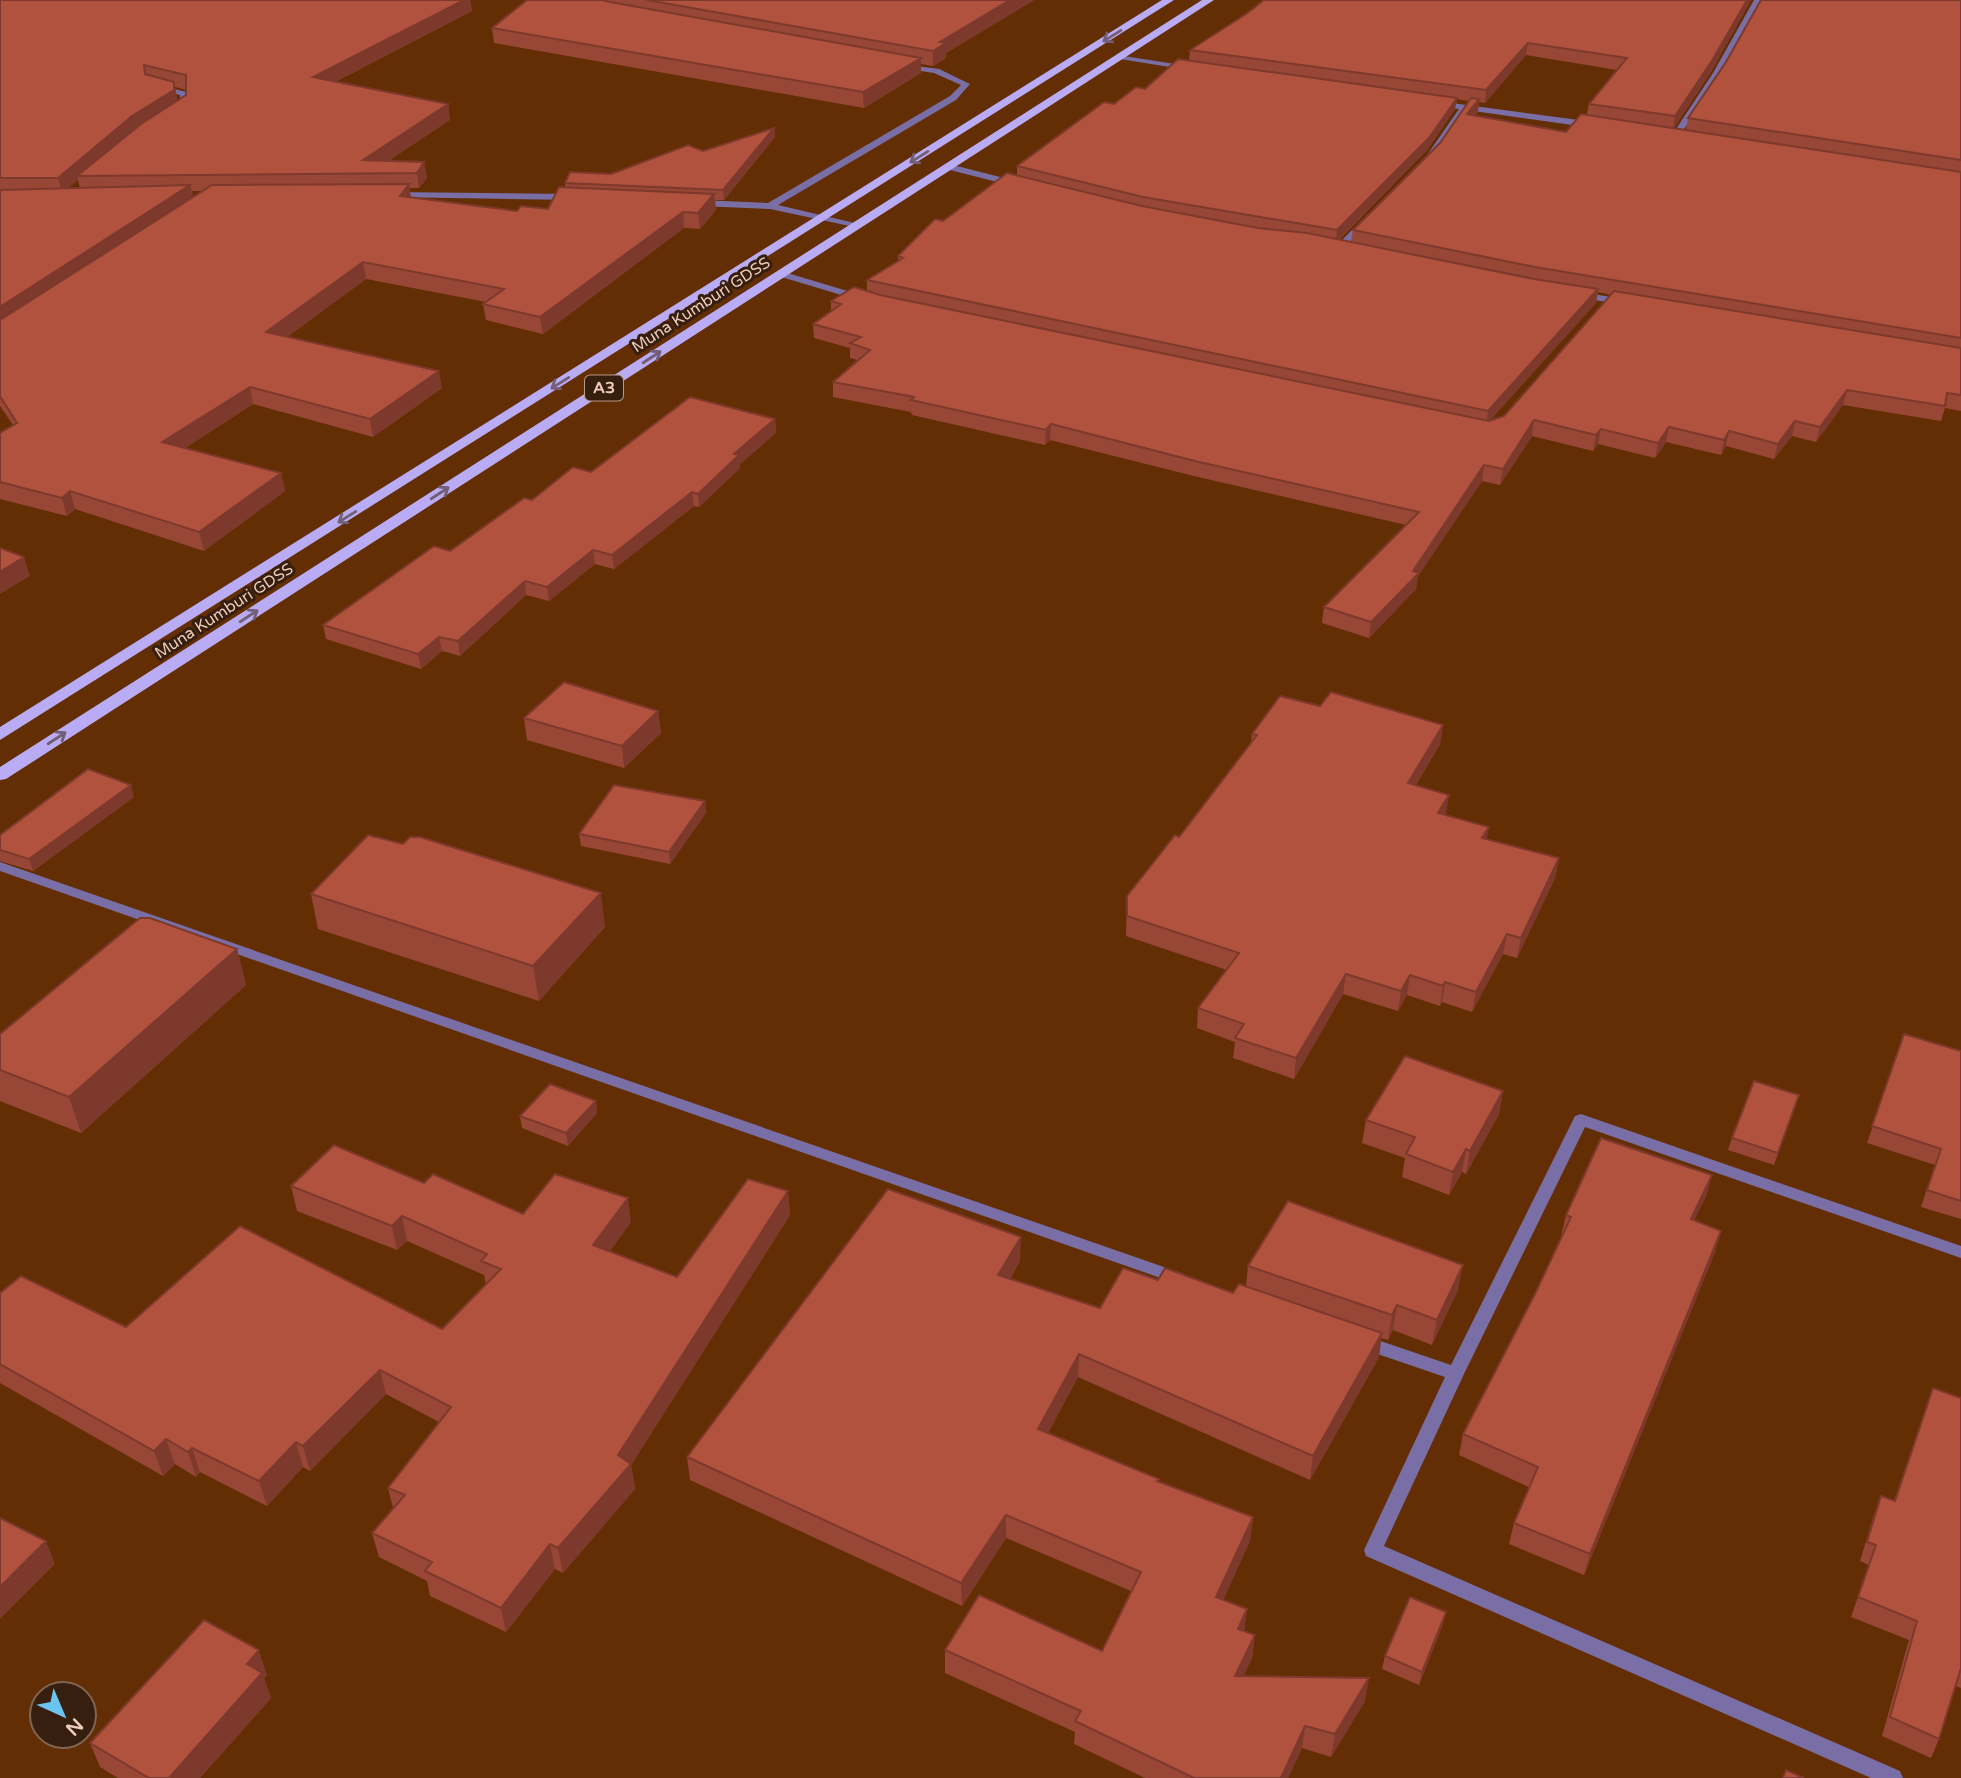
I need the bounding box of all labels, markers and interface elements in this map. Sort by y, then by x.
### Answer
one-way arrow [1102,30,1122,44]
one-way arrow [910,150,929,165]
street label: Muna Kumburi GDSS [628,253,774,357]
one-way arrow [642,349,662,363]
one-way arrow [551,376,571,390]
road number: A3 [585,376,623,400]
one-way arrow [430,485,450,499]
one-way arrow [338,509,357,524]
street label: Muna Kumburi GDSS [151,559,297,663]
one-way arrow [239,608,258,623]
one-way arrow [47,731,67,745]
north arrow [28,1680,98,1750]
text: N [61,1713,87,1740]

